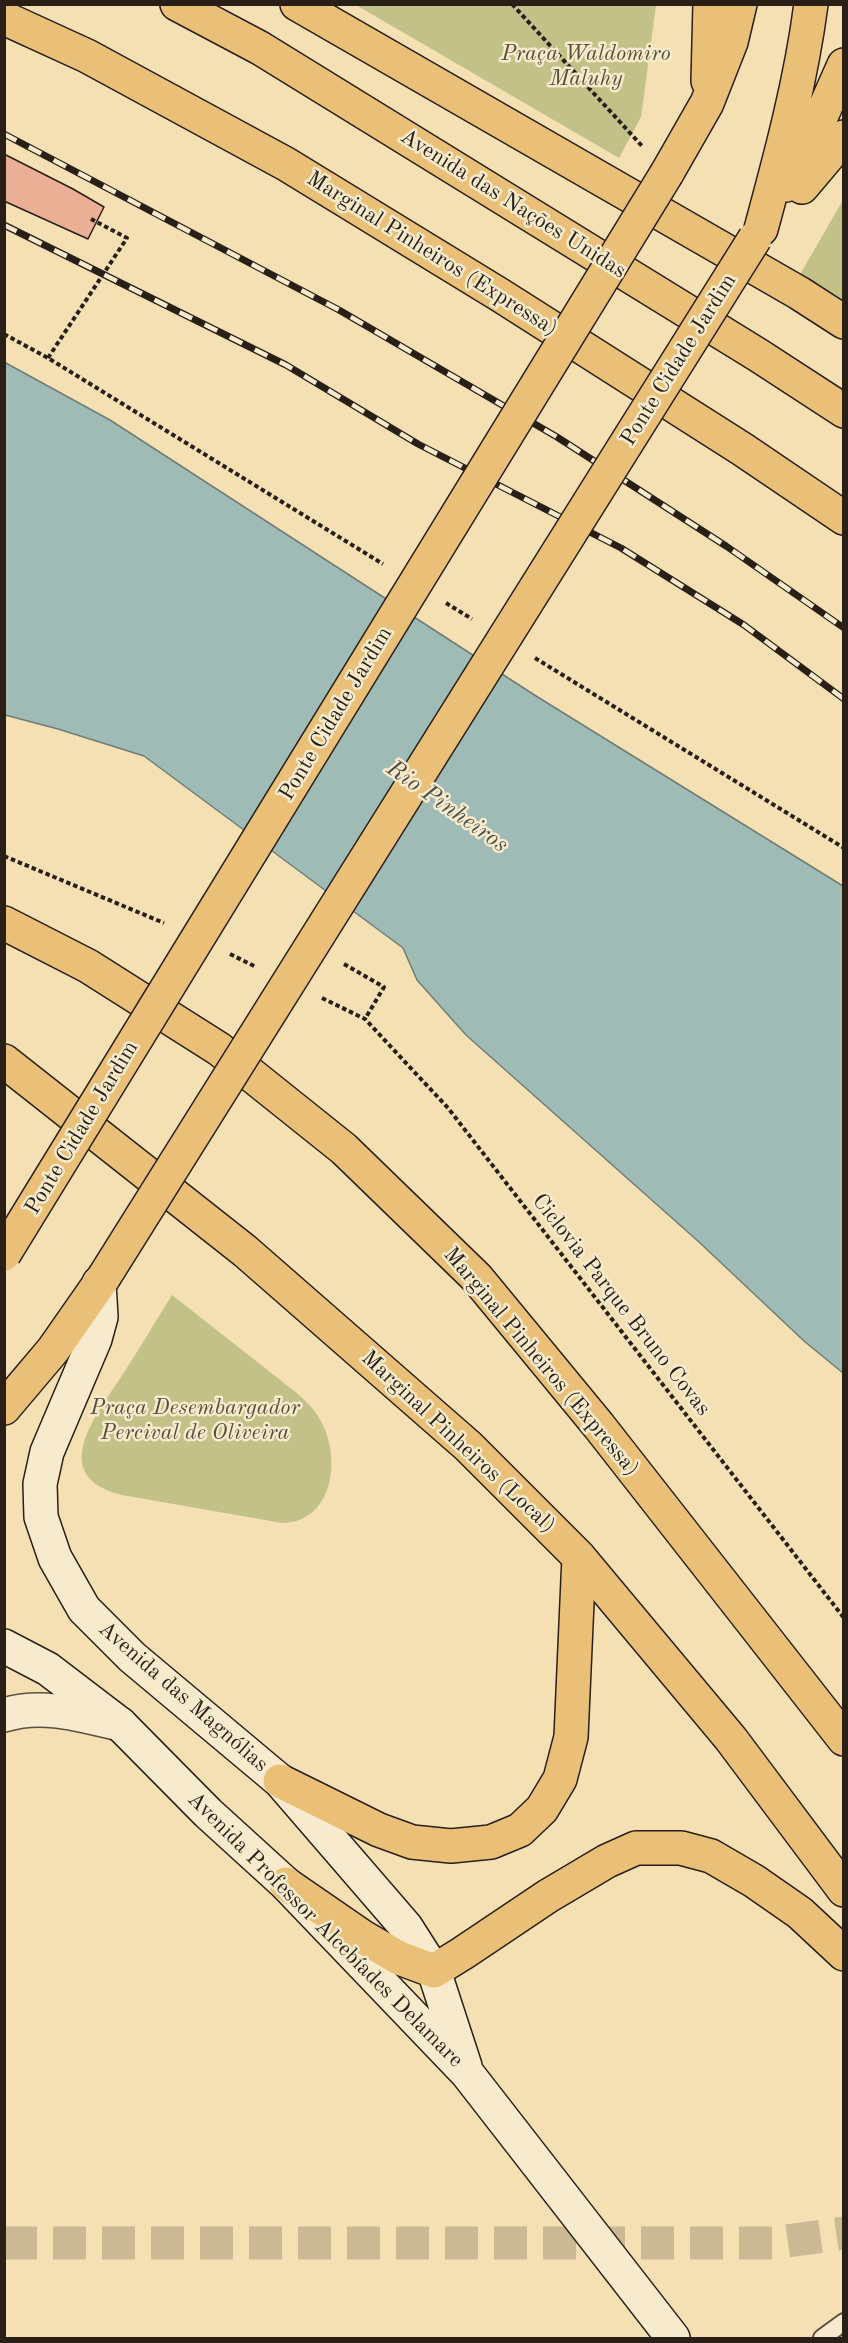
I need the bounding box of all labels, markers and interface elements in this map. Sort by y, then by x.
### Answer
park label: Praça Waldomiro Maluhy [501,41,671,92]
street label: Avenida das Nações Unidas [395,124,631,284]
street label: Marginal Pinheiros (Expressa) [302,166,562,342]
street label: Ponte Cidade Jardim [615,269,743,451]
street label: Ponte Cidade Jardim [274,622,398,806]
water label: Rio Pinheiros [381,754,513,860]
street label: Ponte Cidade Jardim [20,1036,144,1220]
street label: Ciclovia Parque Bruno Covas [526,1189,716,1421]
street label: Marginal Pinheiros (Expressa) [437,1242,645,1482]
street label: Marginal Pinheiros (Local) [355,1345,561,1539]
park label: Praça Desembargador Percival de Oliveira [90,1395,300,1446]
street label: Avenida das Magnólias [93,1616,273,1778]
street label: Avenida Professor Alcebíades Delamare [182,1787,468,2073]

